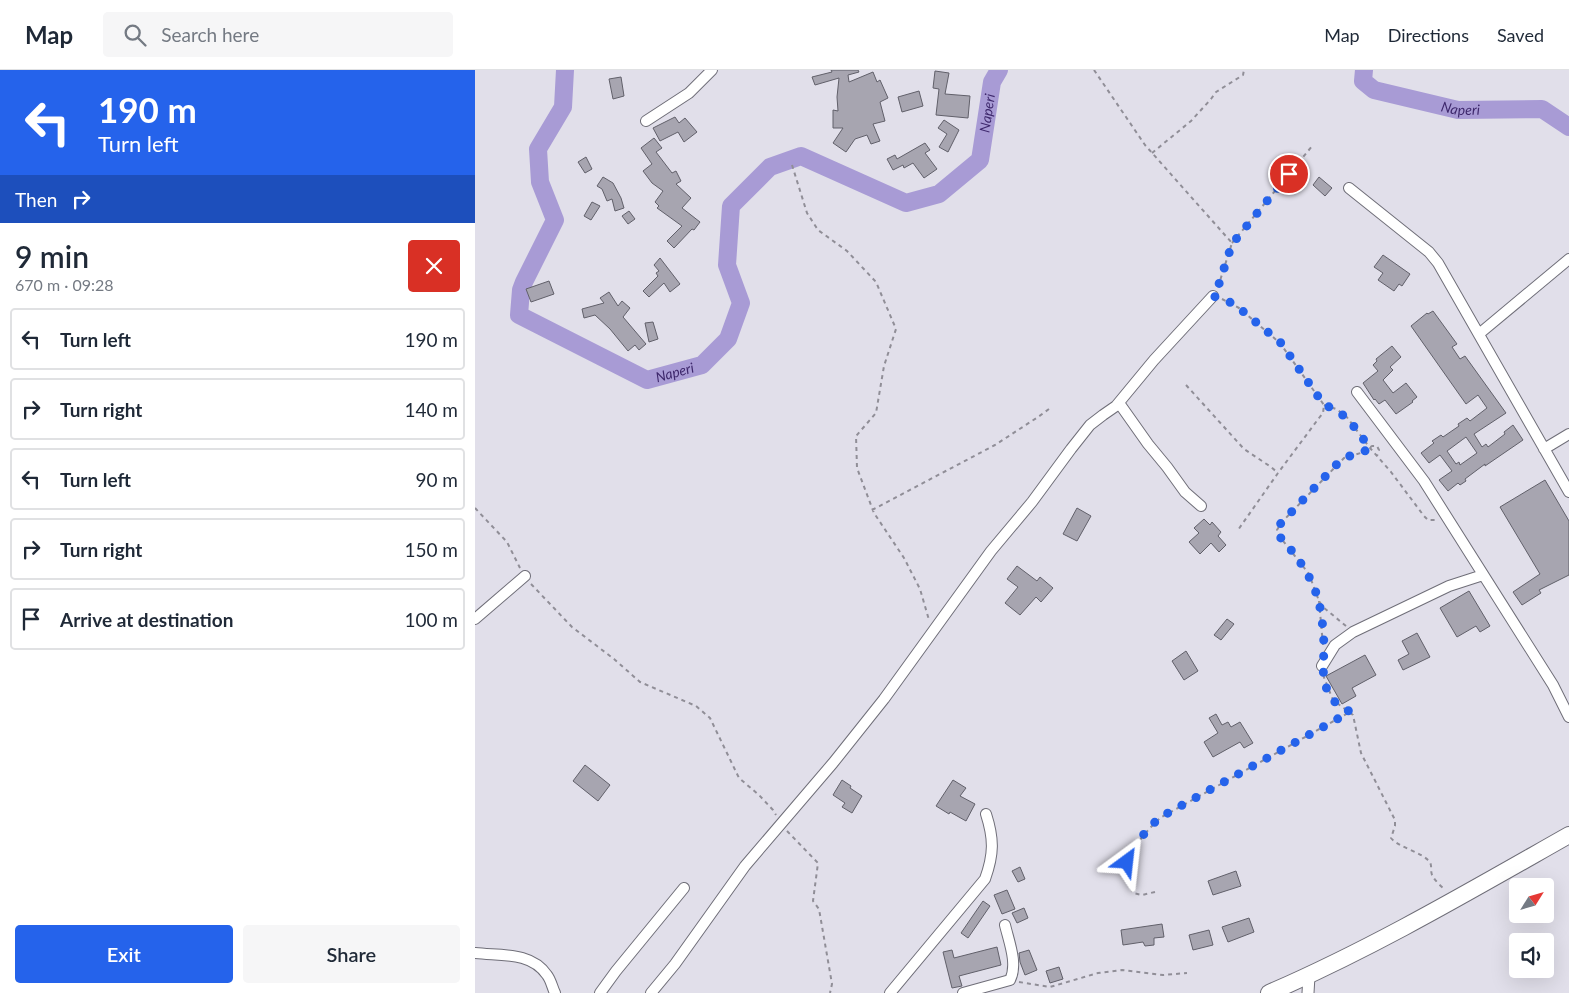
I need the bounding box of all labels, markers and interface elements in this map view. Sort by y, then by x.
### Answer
search box [103,12,453,57]
text: Map [25,20,73,49]
icon: search [121,21,149,49]
text: Search here [161,23,259,46]
text: Map [1324,24,1360,46]
text: Directions [1388,24,1469,46]
text: Saved [1497,24,1544,46]
text: 190 m [98,88,197,130]
icon: left [15,90,80,155]
water label: Naperi [975,92,998,134]
water label: Naperi [1439,97,1481,118]
text: Turn left [98,130,179,157]
pin [1268,153,1310,195]
icon: arrive [1275,160,1303,188]
icon: right [67,185,95,213]
text: Then [15,188,57,211]
text: 9 min [15,238,89,274]
button: close [408,240,460,292]
text: 670 m · 09:28 [15,275,114,294]
icon: left [17,325,45,353]
text: Turn left [60,328,131,351]
text: 190 m [404,328,458,351]
water label: Naperi [653,358,696,385]
icon: right [17,395,45,423]
text: Turn right [60,398,142,421]
text: 140 m [404,398,458,421]
icon: left [17,465,45,493]
text: Turn left [60,468,131,491]
text: 90 m [415,468,458,491]
icon: right [17,535,45,563]
text: Turn right [60,538,142,561]
text: 150 m [404,538,458,561]
icon: arrive [17,605,45,633]
text: Arrive at destination [60,608,233,631]
text: 100 m [404,608,458,631]
position arrow [1100,835,1152,887]
north arrow [1509,878,1554,922]
map controls [1509,878,1554,978]
button: Exit [15,925,233,983]
button: Share [243,925,460,983]
button: sound [1509,933,1554,978]

